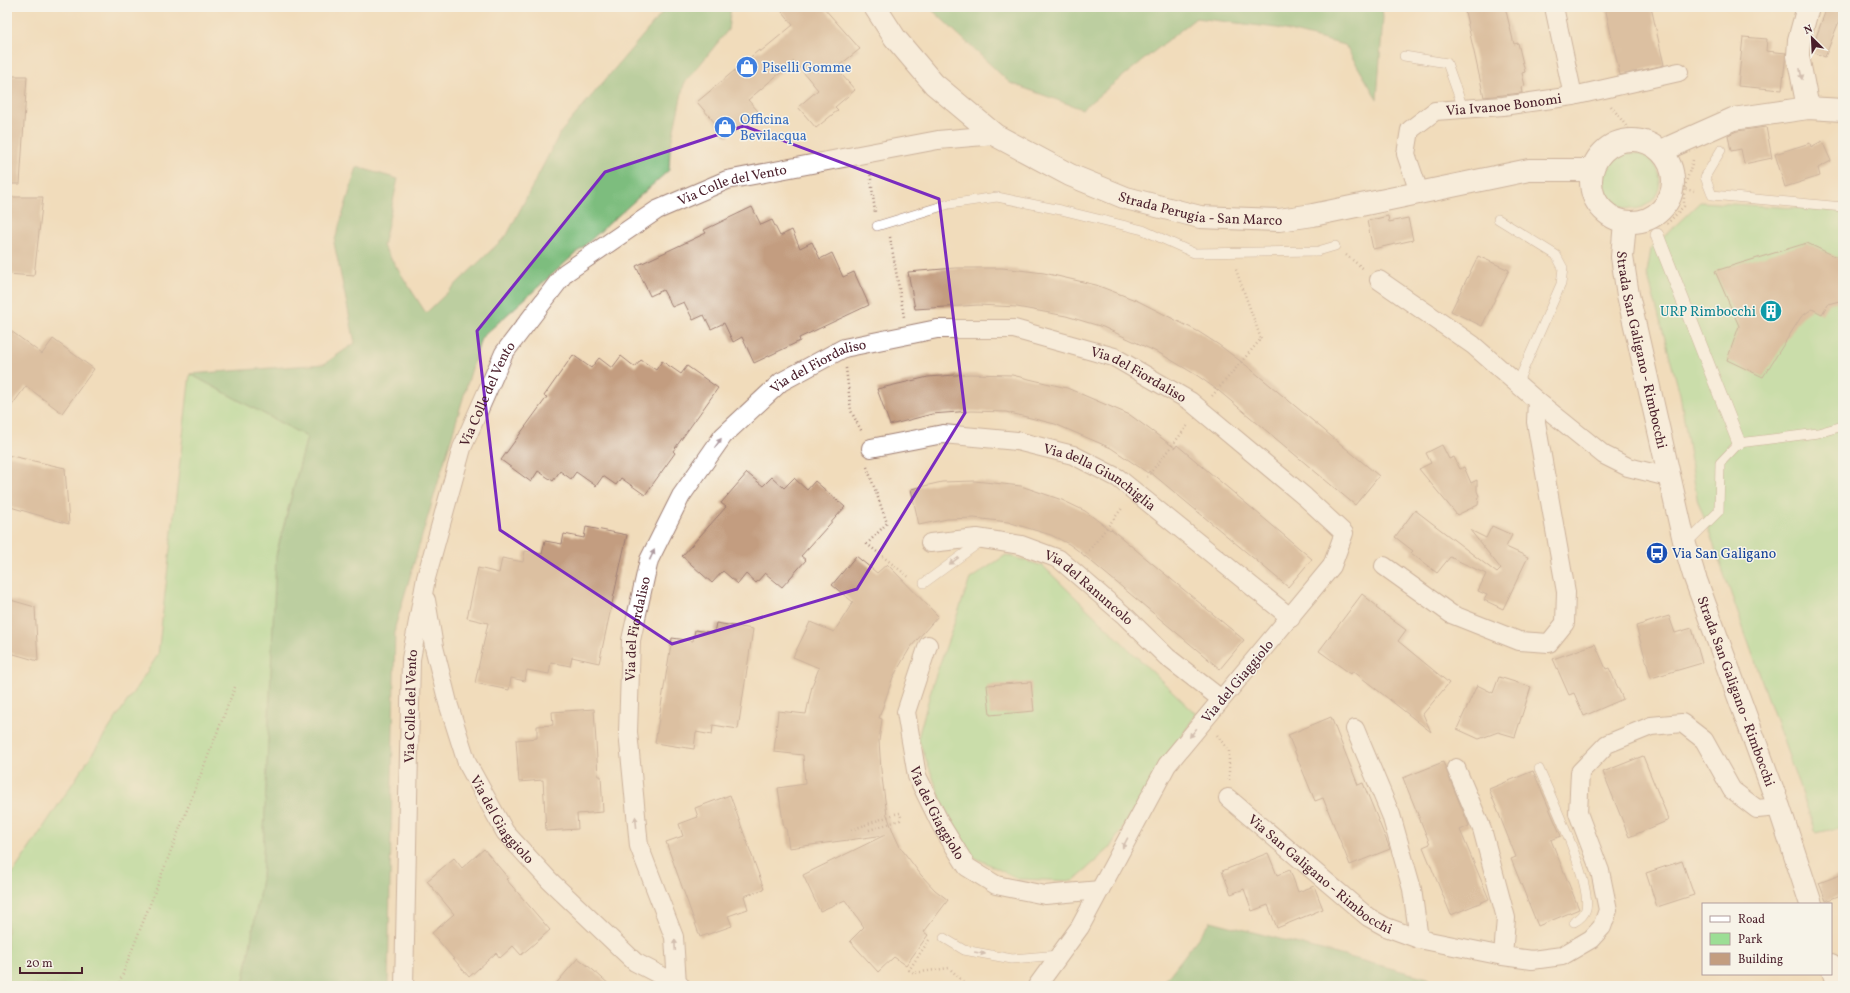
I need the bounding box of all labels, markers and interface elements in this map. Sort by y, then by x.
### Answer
north arrow [1792,18,1832,58]
text: N [1802,22,1815,39]
shop icon: Piselli Gomme [734,54,760,80]
place label: Piselli Gomme [762,59,852,78]
one-way arrow [1798,68,1804,80]
street label: Via Ivanoe Bonomi [1445,90,1563,121]
place label: Officina Bevilacqua [740,111,807,146]
shop icon: Officina Bevilacqua [712,114,738,140]
street label: Via Colle del Vento [675,161,788,211]
street label: Strada Perugia - San Marco [1115,188,1283,231]
street label: Strada San Galigano - Rimbocchi [1611,250,1671,451]
building icon: URP Rimbocchi [1758,298,1784,324]
place label: URP Rimbocchi [1660,303,1756,322]
street label: Via del Fiordaliso [767,336,868,398]
street label: Via Colle del Vento [456,338,520,450]
street label: Via del Fiordaliso [1088,343,1189,408]
one-way arrow [714,438,722,449]
street label: Via della Giunchiglia [1041,440,1159,516]
bus stop icon: Via San Galigano [1644,540,1670,566]
place label: Via San Galigano [1672,545,1776,564]
street label: Via del Ranuncolo [1041,546,1137,630]
one-way arrow [649,549,655,561]
one-way arrow [949,557,960,565]
street label: Via del Fiordaliso [622,575,656,682]
street label: Strada San Galigano - Rimbocchi [1692,594,1779,790]
street label: Via del Giaggiolo [1198,636,1279,728]
street label: Via Colle del Vento [401,648,424,763]
one-way arrow [1188,728,1197,738]
street label: Via del Giaggiolo [904,765,968,864]
street label: Via del Giaggiolo [465,772,538,869]
street label: Via San Galigano - Rimbocchi [1243,811,1395,940]
one-way arrow [633,816,640,828]
one-way arrow [1122,837,1128,849]
legend [1702,903,1832,975]
text: Road [1738,912,1765,928]
text: Park [1738,932,1763,948]
one-way arrow [671,939,678,951]
scale bar [20,949,82,975]
one-way arrow [974,950,986,956]
text: Building [1738,952,1783,968]
text: 20 m [26,956,53,972]

